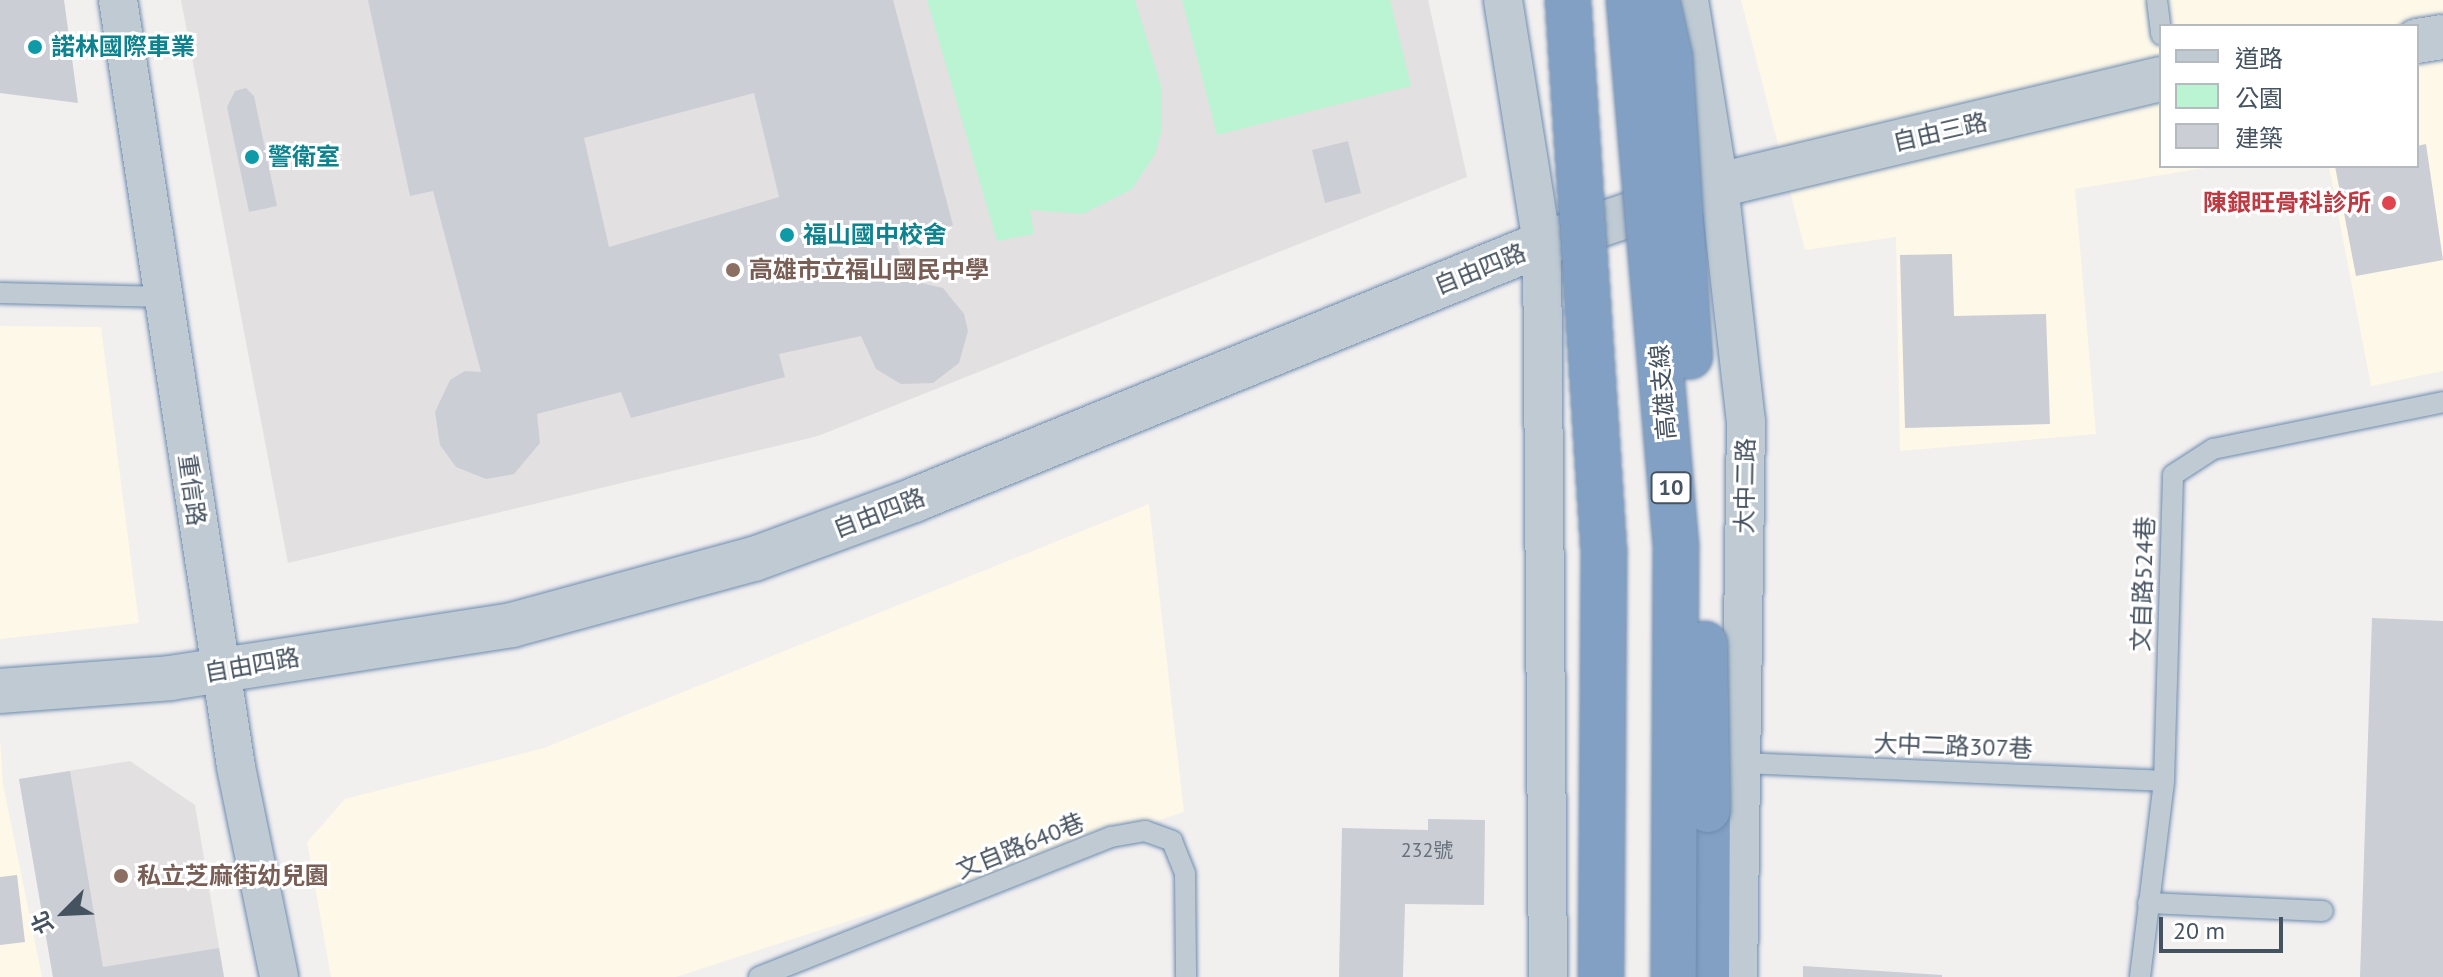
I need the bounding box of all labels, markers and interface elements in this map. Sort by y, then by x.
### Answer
legend [2159,24,2419,168]
place label: 諾林國際車業 [51,33,195,61]
marker: 諾林國際車業 [26,38,44,56]
text: 道路 [2235,43,2283,74]
text: 公園 [2235,83,2283,114]
street label: 自由三路 [1890,107,1990,157]
text: 建築 [2235,123,2283,154]
place label: 警衛室 [268,143,340,171]
marker: 警衛室 [243,148,261,166]
place label: 陳銀旺骨科診所 [2203,189,2371,217]
marker: 陳銀旺骨科診所 [2378,192,2400,214]
place label: 福山國中校舍 [803,221,947,249]
marker: 福山國中校舍 [778,226,796,244]
street label: 自由四路 [1430,238,1530,300]
place label: 高雄市立福山國民中學 [749,256,989,284]
marker: 高雄市立福山國民中學 [724,261,742,279]
street label: 高雄支線 [1644,343,1682,441]
street label: 大中二路 [1730,438,1760,534]
street label: 重信路 [173,452,211,528]
road number: 10 [1649,470,1693,506]
street label: 自由四路 [829,482,929,544]
street label: 文自路524巷 [2126,516,2160,652]
street label: 自由四路 [202,642,302,688]
street label: 大中二路307巷 [1873,729,2033,763]
street label: 文自路640巷 [952,807,1088,885]
house number: 232號 [1401,838,1453,862]
place label: 私立芝麻街幼兒園 [137,862,329,890]
marker: 私立芝麻街幼兒園 [112,867,130,885]
north arrow [24,873,104,953]
scale bar [2163,901,2287,951]
text: 北 [25,907,59,939]
text: 20 m [2173,915,2225,946]

